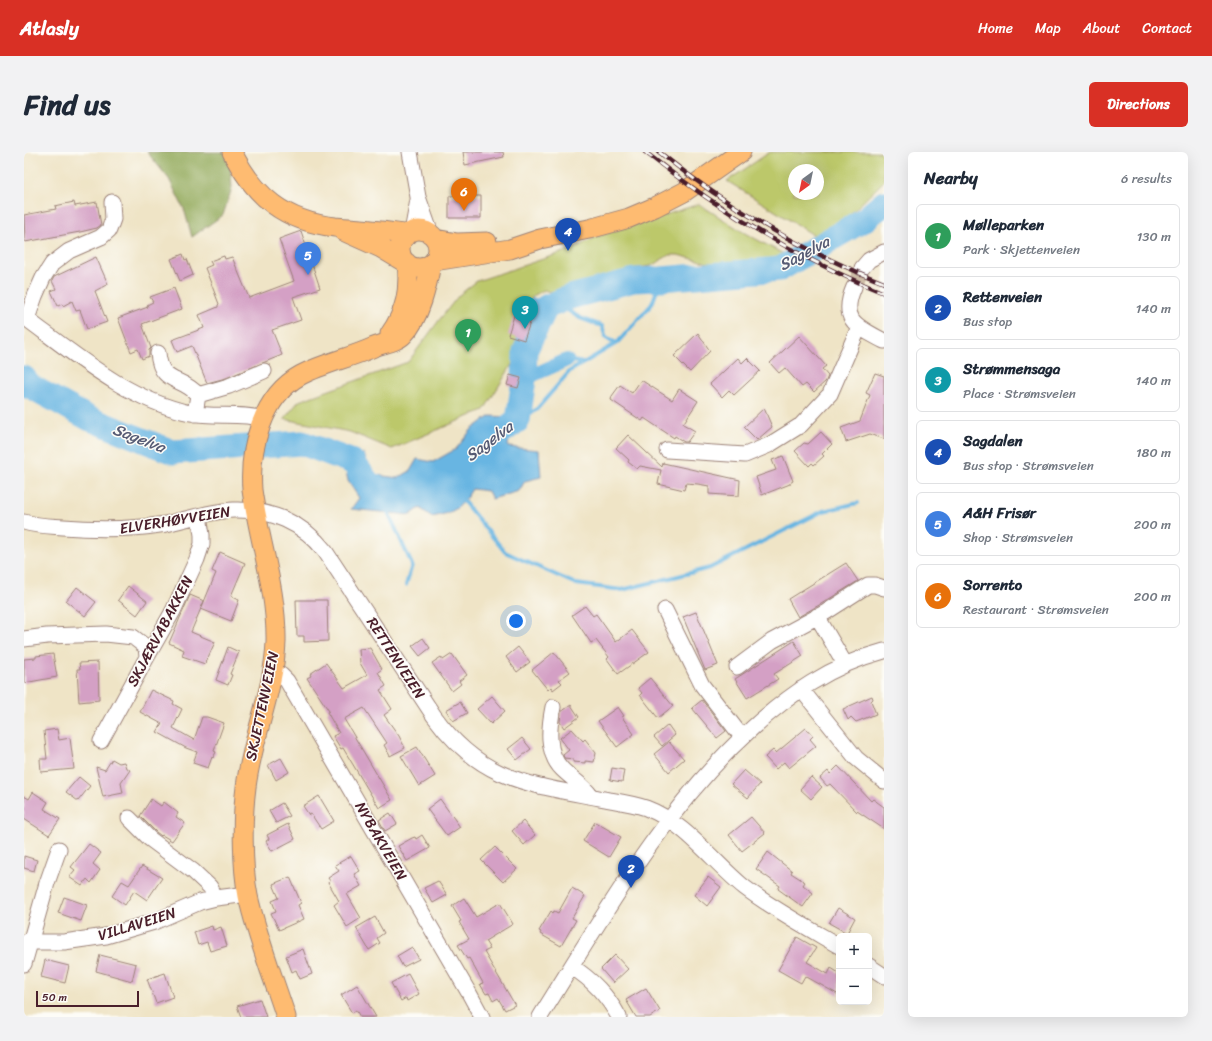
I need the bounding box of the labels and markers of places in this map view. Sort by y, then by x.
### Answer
pin: 6 [451,178,477,211]
pin: 4 [555,218,581,251]
pin: 5 [295,242,321,275]
pin: 3 [512,296,538,329]
pin: 1 [455,319,481,352]
pin: 2 [618,855,644,888]

